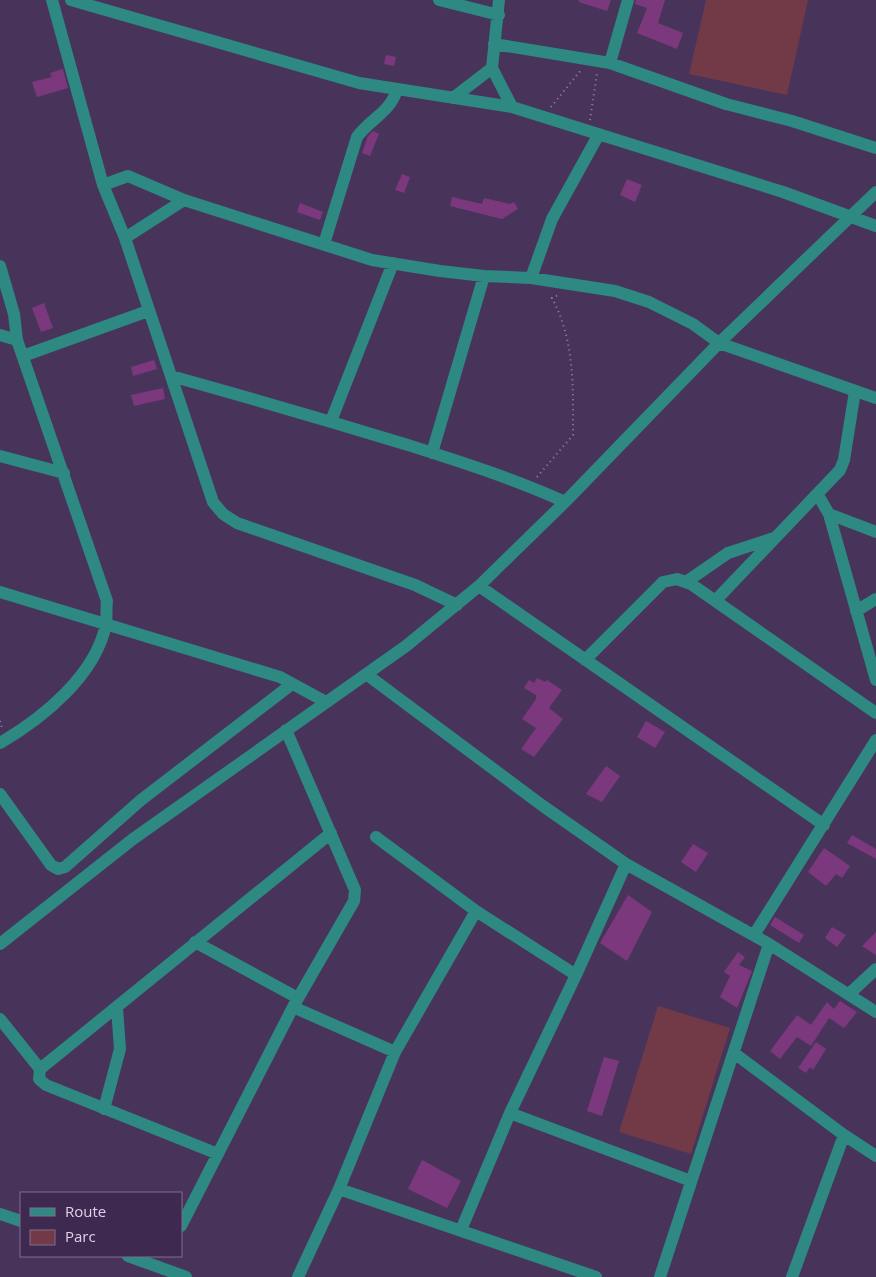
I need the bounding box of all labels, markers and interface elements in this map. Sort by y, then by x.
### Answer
legend [20,1192,182,1257]
text: Route [65,1201,106,1221]
text: Parc [65,1226,96,1246]

